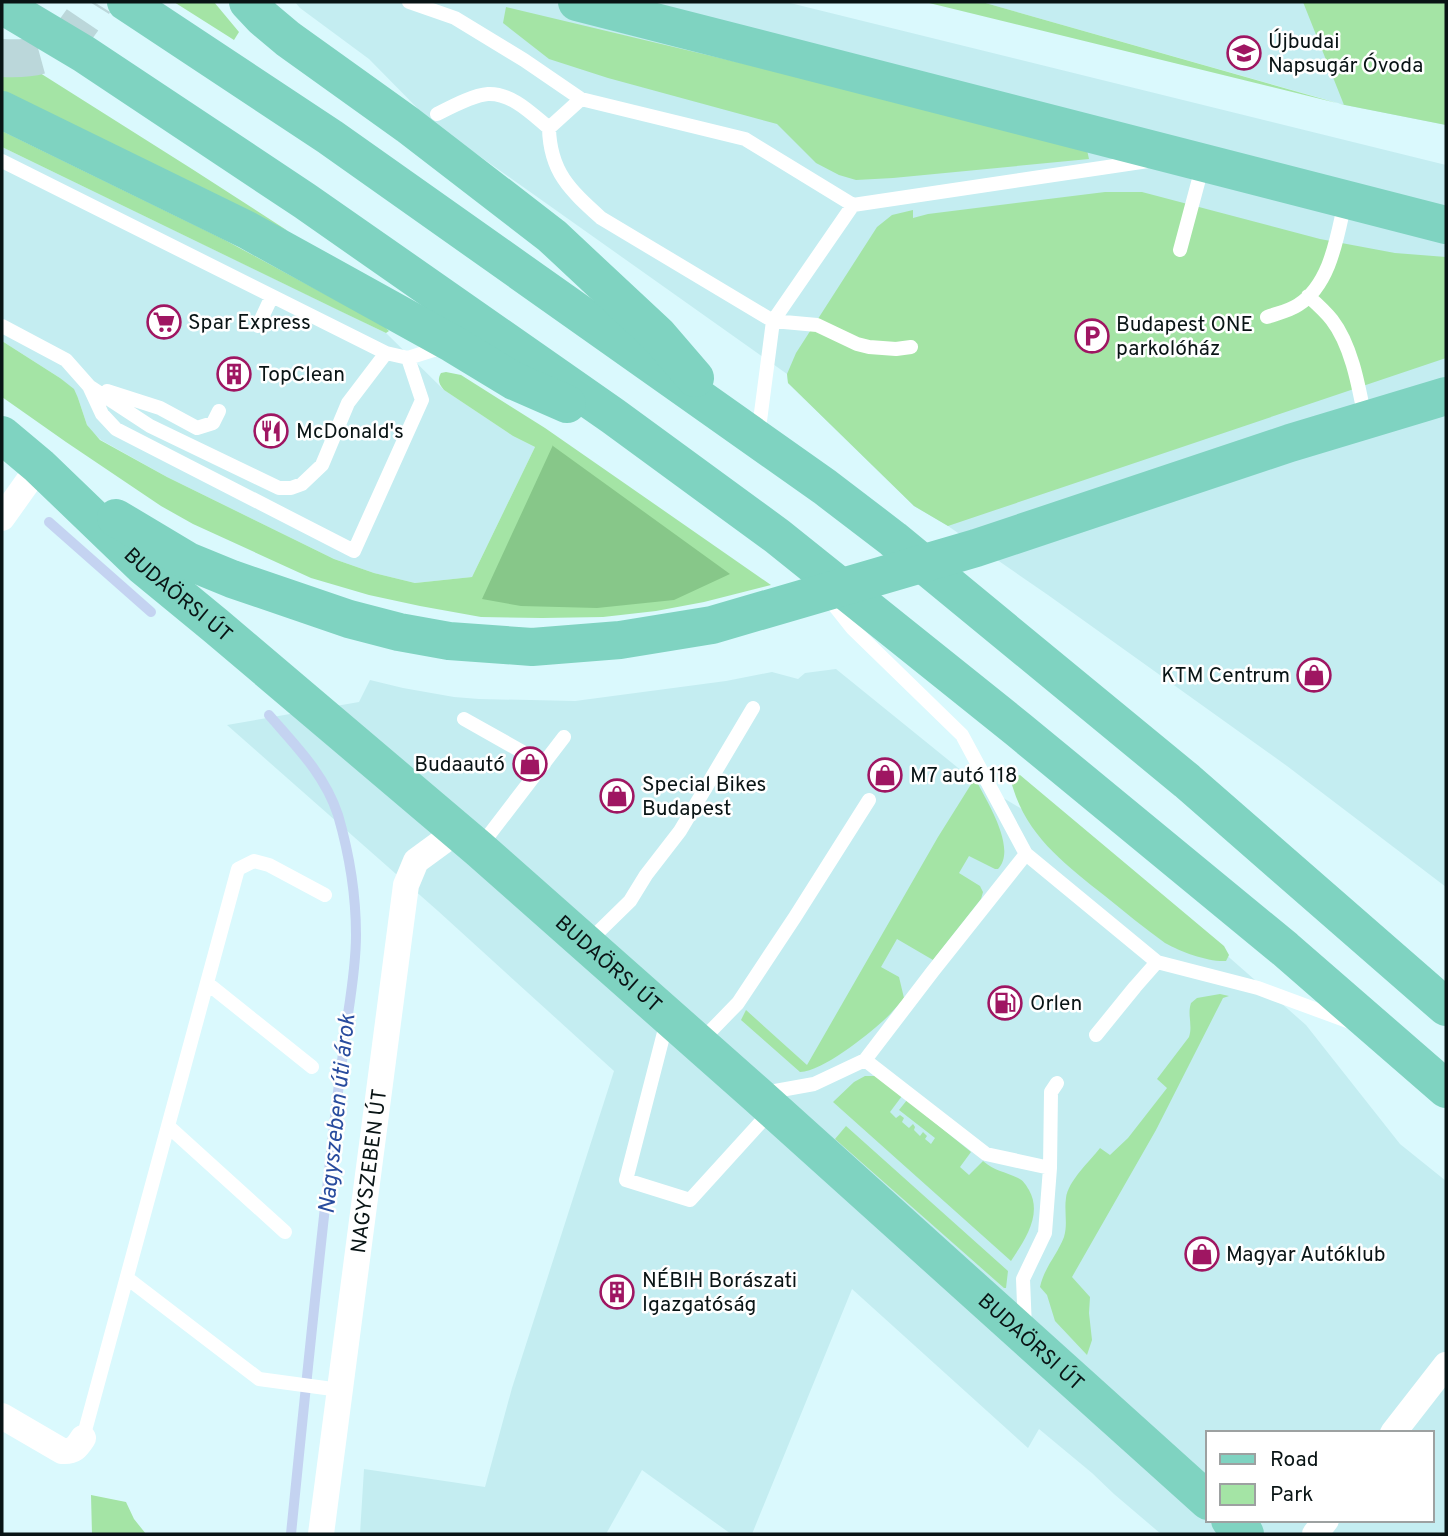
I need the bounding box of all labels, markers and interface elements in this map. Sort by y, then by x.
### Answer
place label: Újbudai Napsugár Óvoda [1268,28,1423,80]
school or university icon: Újbudai Napsugár Óvoda [1225,34,1263,72]
supermarket icon: Spar Express [145,303,183,341]
place label: Spar Express [188,310,311,337]
place label: Budapest ONE parkolóház [1116,312,1253,363]
parking icon: Budapest ONE parkolóház [1073,317,1111,355]
building icon: TopClean [215,355,253,393]
place label: TopClean [258,362,345,389]
restaurant icon: McDonald's [252,412,290,450]
place label: McDonald's [296,419,404,446]
street label: BUDAÖRSI ÚT [117,542,237,649]
shop icon: KTM Centrum [1295,656,1333,694]
place label: KTM Centrum [1161,663,1290,690]
shop icon: Budaautó [511,745,549,783]
place label: Budaautó [414,752,505,779]
shop icon: M7 autó 118 [866,756,904,794]
place label: M7 autó 118 [910,763,1018,790]
place label: Special Bikes Budapest [642,772,766,823]
shop icon: Special Bikes Budapest [598,777,636,815]
street label: BUDAÖRSI ÚT [549,910,667,1019]
fuel station icon: Orlen [986,984,1024,1022]
place label: Orlen [1030,991,1082,1018]
water label: Nagyszeben úti árok [314,1013,363,1216]
street label: NAGYSZEBEN ÚT [346,1087,394,1255]
shop icon: Magyar Autóklub [1183,1235,1221,1273]
place label: Magyar Autóklub [1226,1242,1386,1269]
place label: NÉBIH Borászati Igazgatóság [642,1267,797,1319]
building icon: NÉBIH Borászati Igazgatóság [598,1273,636,1311]
street label: BUDAÖRSI ÚT [971,1288,1089,1398]
legend [1206,1431,1434,1522]
text: Road [1270,1447,1319,1474]
text: Park [1270,1482,1313,1509]

